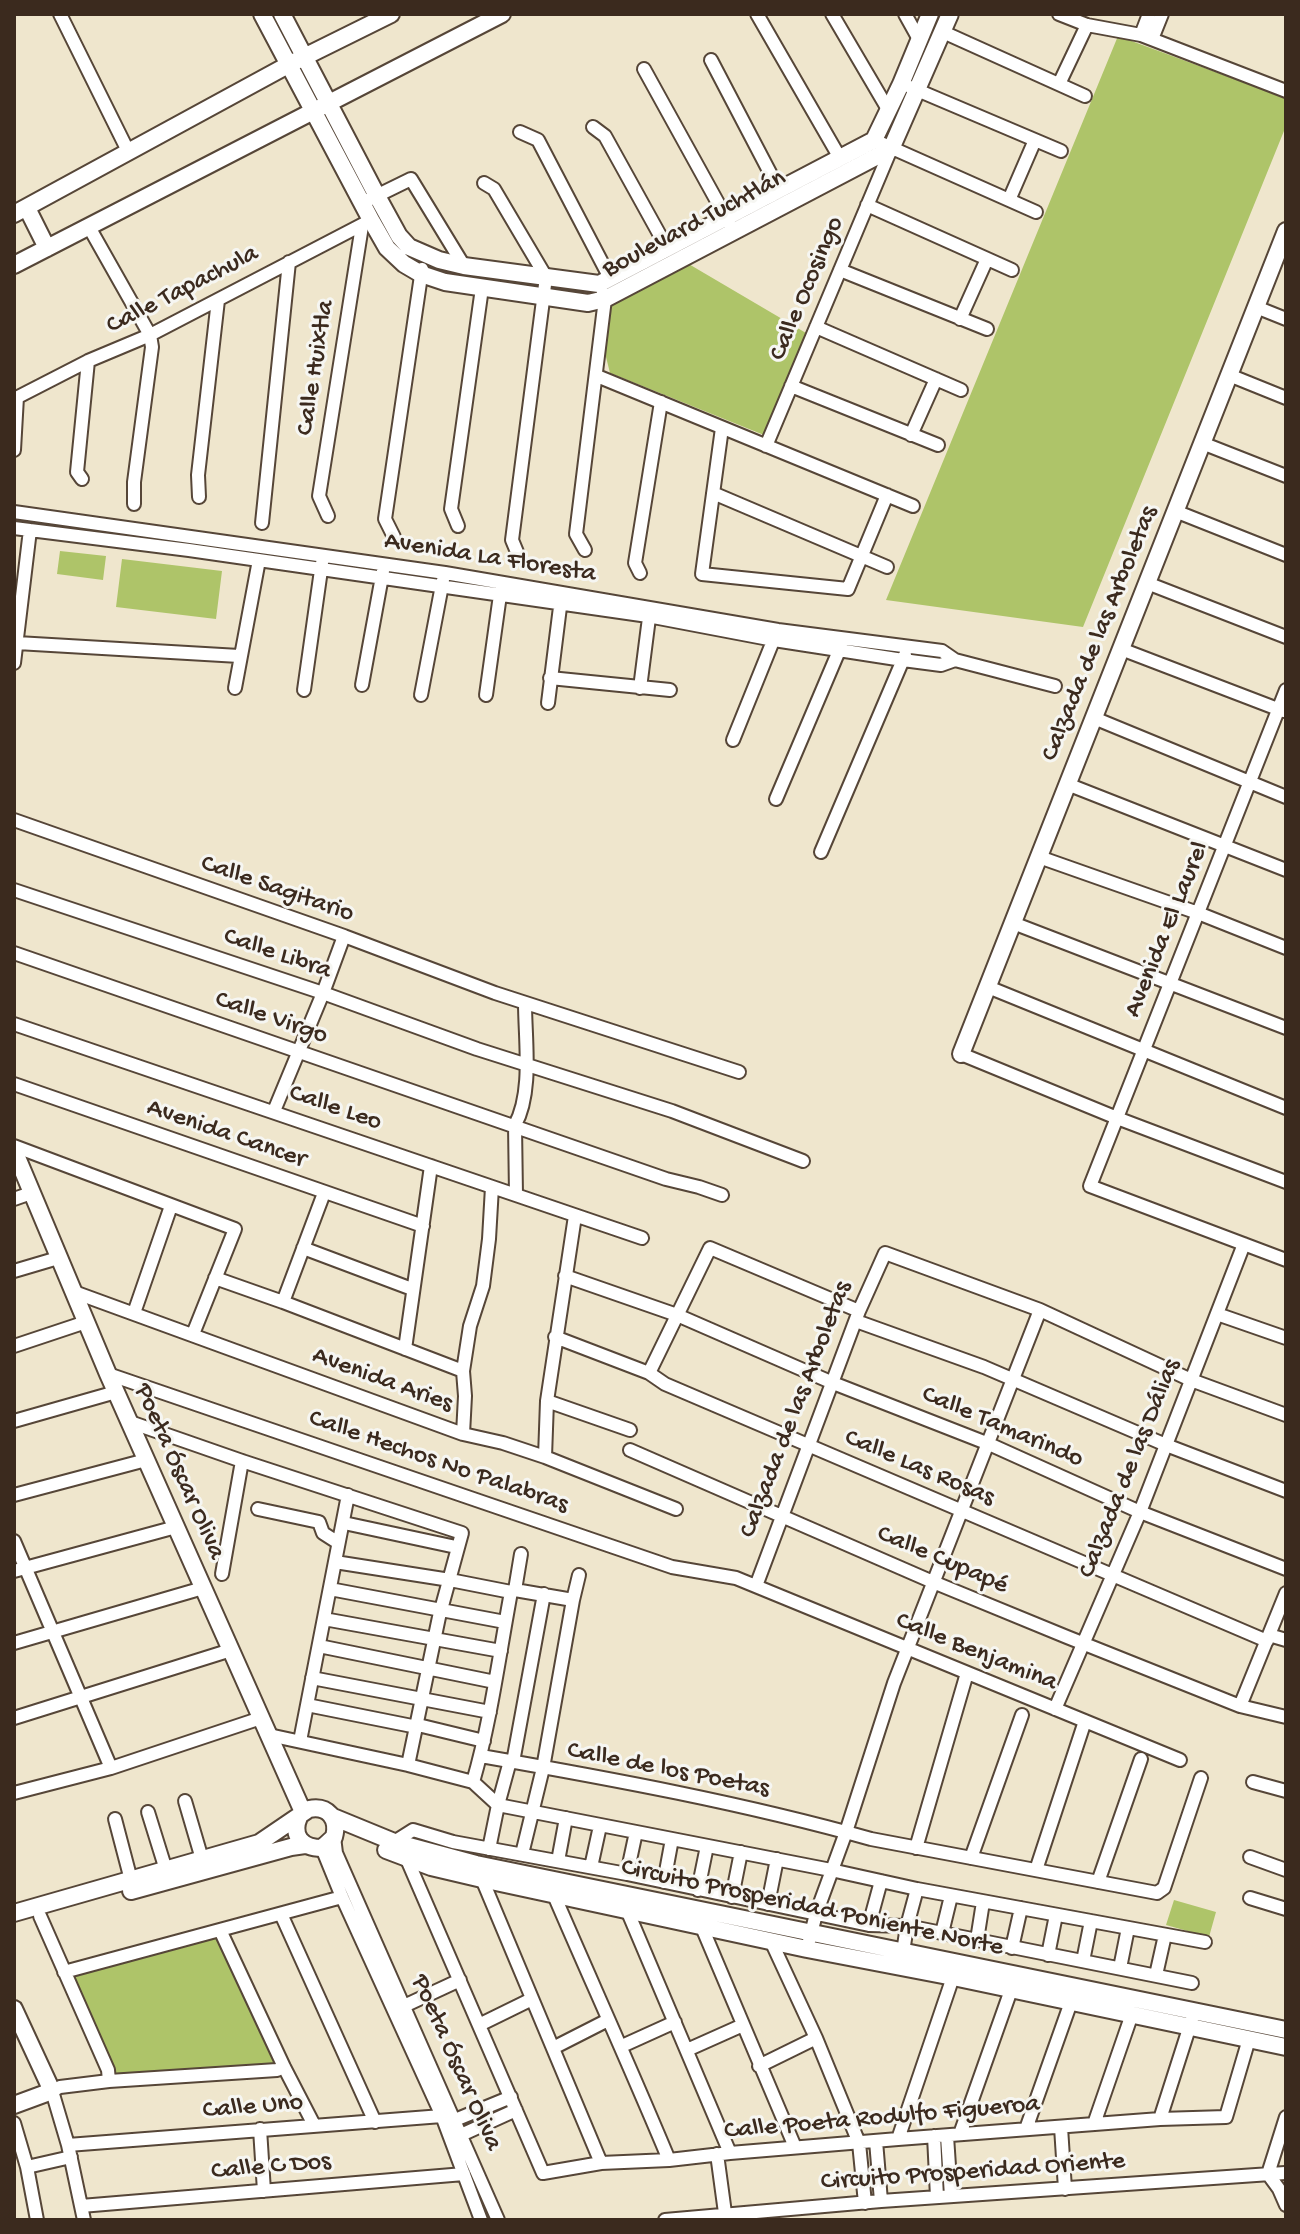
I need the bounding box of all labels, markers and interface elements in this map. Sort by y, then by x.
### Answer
street label: Boulevard Tuchtlán [598,164,792,286]
street label: Calle Ocosingo [764,212,852,366]
street label: Calle Tapachula [102,239,264,343]
street label: Calle Huixtla [291,298,343,438]
street label: Calzada de las Arboletas [1036,502,1166,766]
street label: Avenida La Floresta [382,527,598,591]
street label: Avenida El Laurel [1119,838,1217,1022]
street label: Calle Sagitario [196,849,358,931]
street label: Calle Libra [219,922,335,988]
street label: Calle Virgo [211,985,331,1053]
street label: Calle Leo [285,1079,385,1139]
street label: Avenida Cancer [142,1093,310,1177]
street label: Calzada de las Arboletas [734,1277,860,1543]
street label: Avenida Aries [308,1341,456,1421]
street label: Calzada de las Dálias [1073,1355,1189,1583]
street label: Poeta Óscar Oliva [125,1379,231,1565]
street label: Calle Tamarindo [916,1380,1088,1476]
street label: Calle Hechos No Palabras [304,1404,572,1522]
street label: Calle Las Rosas [839,1423,999,1515]
street label: Calle Cupapé [872,1519,1012,1603]
street label: Calle Benjamina [891,1606,1061,1700]
street label: Calle de los Poetas [564,1736,772,1806]
street label: Circuito Prosperidad Poniente Norte [618,1853,1006,1965]
street label: Poeta Óscar Oliva [402,1970,508,2156]
street label: Calle Uno [202,2088,304,2128]
street label: Calle Poeta Rodulfo Figueroa [723,2090,1041,2148]
street label: Calle C Dos [210,2147,332,2189]
street label: Circuito Prosperidad Oriente [820,2147,1126,2199]

